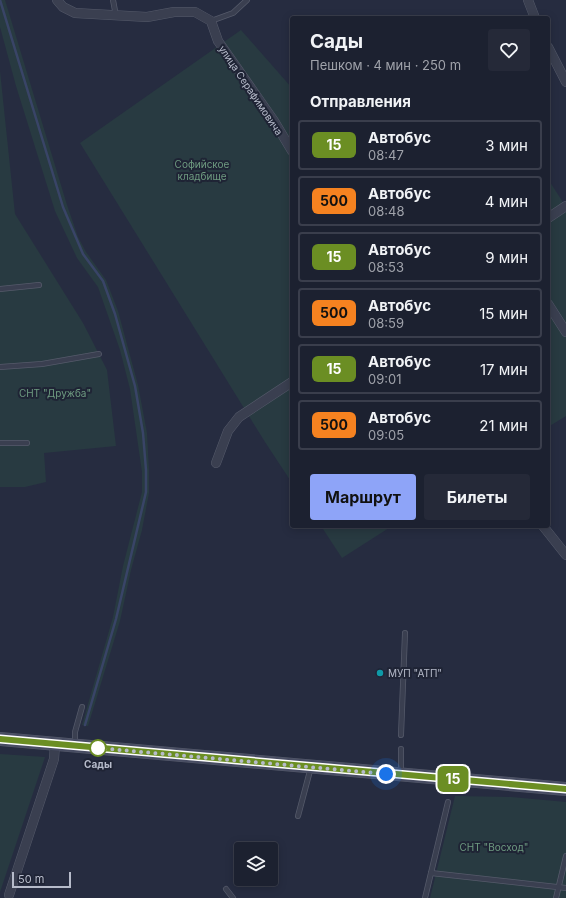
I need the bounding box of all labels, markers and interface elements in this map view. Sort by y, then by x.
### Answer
button: heart [488,29,530,71]
text: Сады [310,30,363,53]
street label: улица Серафимовича [216,43,286,137]
text: Пешком · 4 мин · 250 m [310,57,461,73]
text: Отправления [310,92,411,111]
text: Автобус [368,128,431,147]
text: 15 [327,136,341,153]
text: 3 мин [485,136,528,155]
text: 08:47 [368,147,404,163]
park label: Софийское кладбище [175,158,230,182]
text: Автобус [368,184,431,203]
text: 500 [320,192,348,209]
text: 4 мин [485,192,528,211]
text: 08:48 [368,203,404,219]
text: Автобус [368,240,431,259]
text: 15 [327,248,341,265]
text: 9 мин [485,248,528,267]
text: 08:53 [368,259,404,275]
text: Автобус [368,296,431,315]
text: 500 [320,304,348,321]
text: 15 мин [479,304,528,323]
text: 08:59 [368,315,404,331]
text: Автобус [368,352,431,371]
text: 15 [327,360,341,377]
text: 17 мин [480,360,528,379]
text: 09:01 [368,371,402,387]
park label: СНТ "Дружба" [19,387,91,399]
text: Автобус [368,408,431,427]
text: 500 [320,416,348,433]
text: 21 мин [479,416,528,435]
text: 09:05 [368,427,404,443]
button: Маршрут [310,474,416,520]
button: Билеты [424,474,530,520]
place label: МУП "АТП" [388,667,442,679]
marker: МУП "АТП" [375,668,385,678]
marker: Сады [89,739,107,757]
place label: Сады [84,758,112,770]
your location [376,764,396,784]
line badge: 15 [435,766,471,792]
text: 15 [446,770,460,787]
park label: СНТ "Восход" [460,841,528,853]
map controls [234,842,278,886]
button: layers [234,842,278,886]
scale bar [12,870,71,889]
text: 50 m [18,872,44,886]

